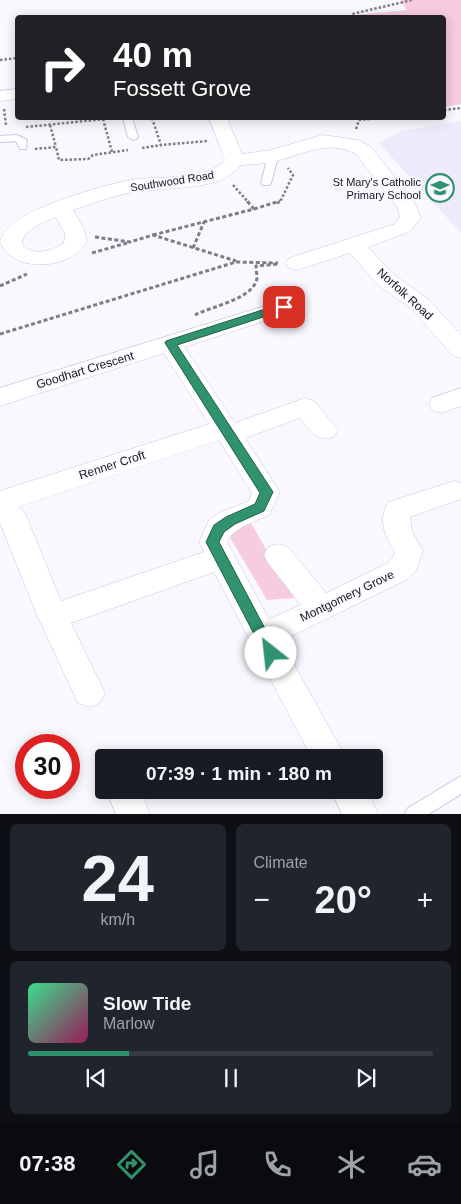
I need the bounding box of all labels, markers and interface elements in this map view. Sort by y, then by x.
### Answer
icon: right [30,35,95,100]
text: 40 m [113,35,193,74]
text: Fossett Grove [113,76,251,101]
street label: Southwood Road [129,168,215,194]
school or university icon: St Mary's Catholic Primary School [425,173,455,203]
place label: St Mary's Catholic Primary School [333,176,421,201]
street label: Norfolk Road [374,265,436,323]
pin [263,286,305,328]
icon: arrive [270,293,298,321]
street label: Goodhart Crescent [34,348,136,392]
street label: Renner Croft [77,448,147,482]
street label: Montgomery Grove [298,567,397,625]
position arrow [244,626,296,678]
speed limit sign: 30 [15,734,80,799]
text: 07:39 · 1 min · 180 m [146,763,332,784]
text: 24 [82,842,154,915]
text: Climate [254,854,308,871]
text: 20° [315,879,372,921]
text: − [254,884,270,915]
text: + [417,884,433,915]
text: km/h [100,911,135,928]
text: Slow Tide [103,993,191,1014]
text: Marlow [103,1015,155,1032]
icon: previous [82,1064,110,1092]
icon: pause [217,1064,245,1092]
icon: next [352,1064,380,1092]
icon: directions [114,1147,149,1182]
icon: music [187,1147,222,1182]
icon: phone [260,1147,295,1182]
icon: climate [334,1147,369,1182]
icon: car [407,1147,442,1182]
text: 07:38 [19,1151,75,1176]

